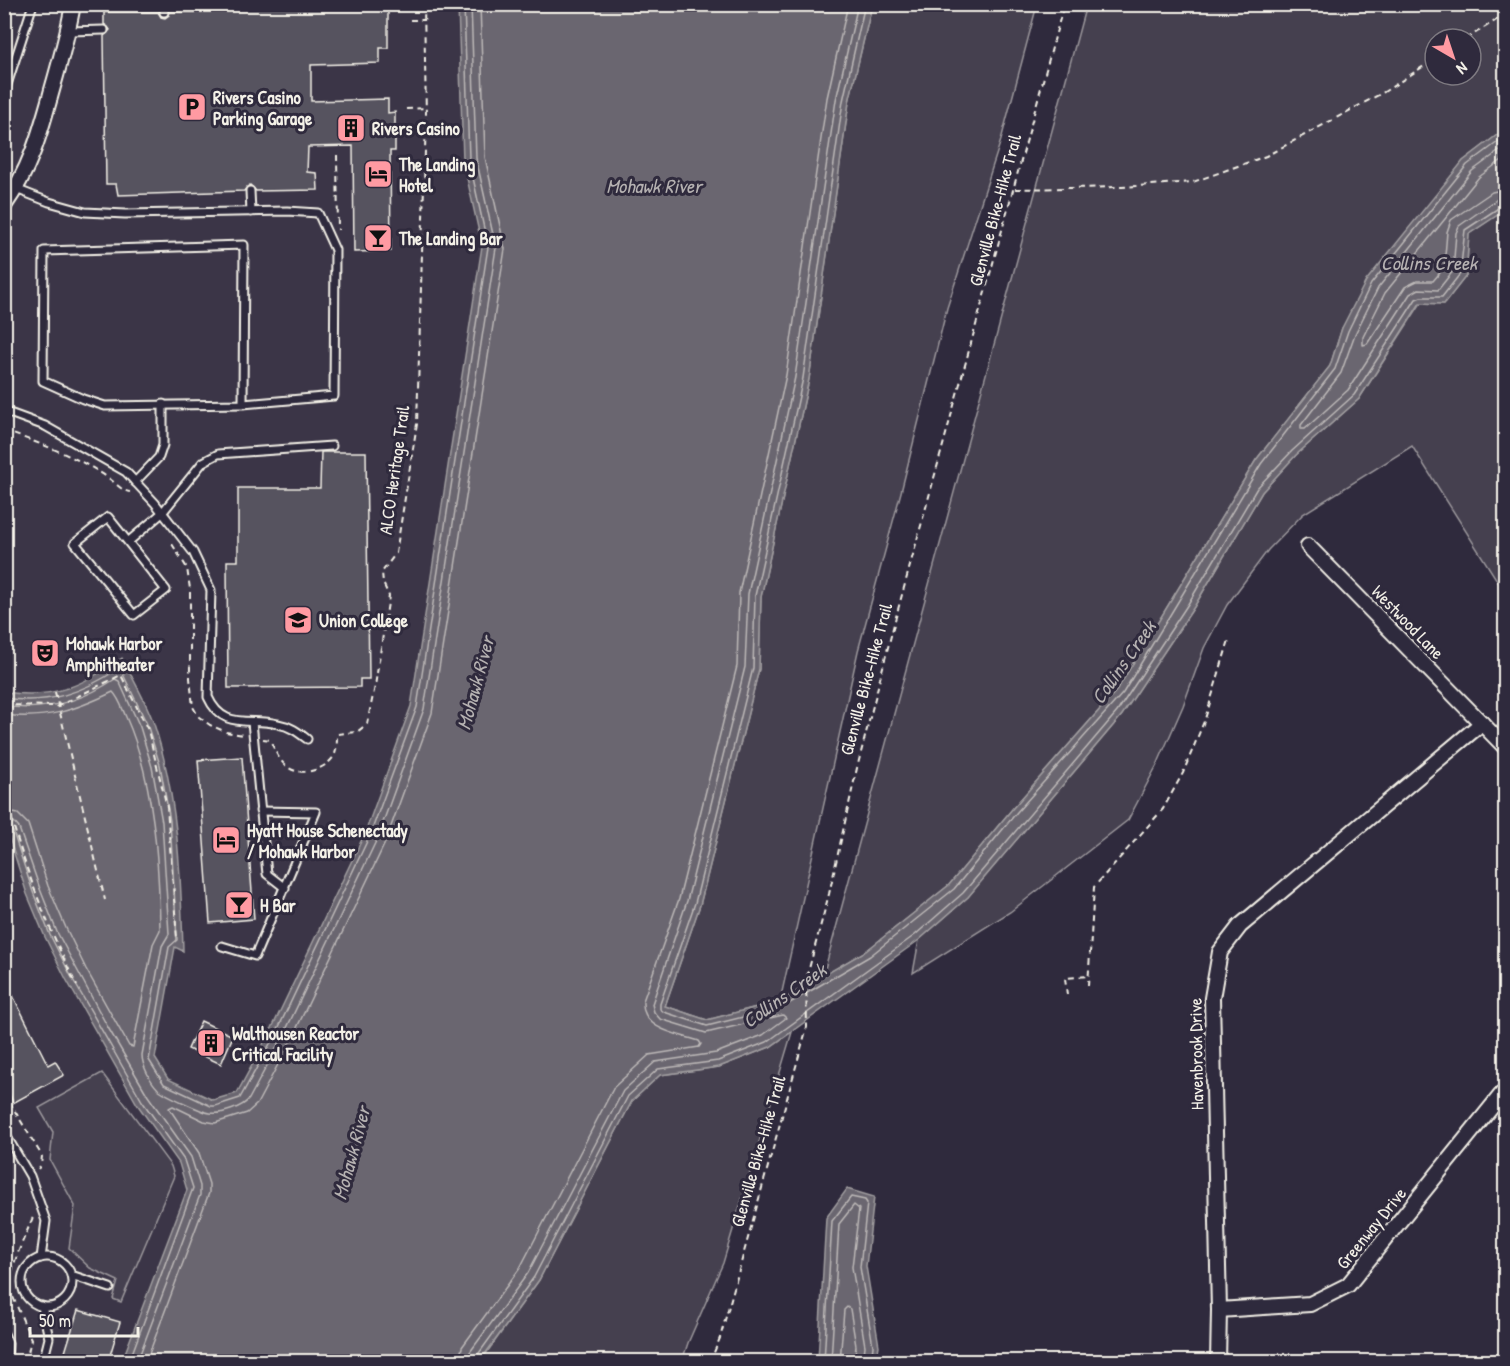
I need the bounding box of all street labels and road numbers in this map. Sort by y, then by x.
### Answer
street label: Glenville Bike-Hike Trail [963,131,1027,289]
street label: ALCO Heritage Trail [373,404,415,536]
street label: Westwood Lane [1366,579,1450,665]
street label: Glenville Bike-Hike Trail [834,600,898,758]
street label: Havenbrook Drive [1183,998,1209,1110]
street label: Glenville Bike-Hike Trail [724,1072,792,1230]
street label: Greenway Drive [1330,1182,1412,1274]

